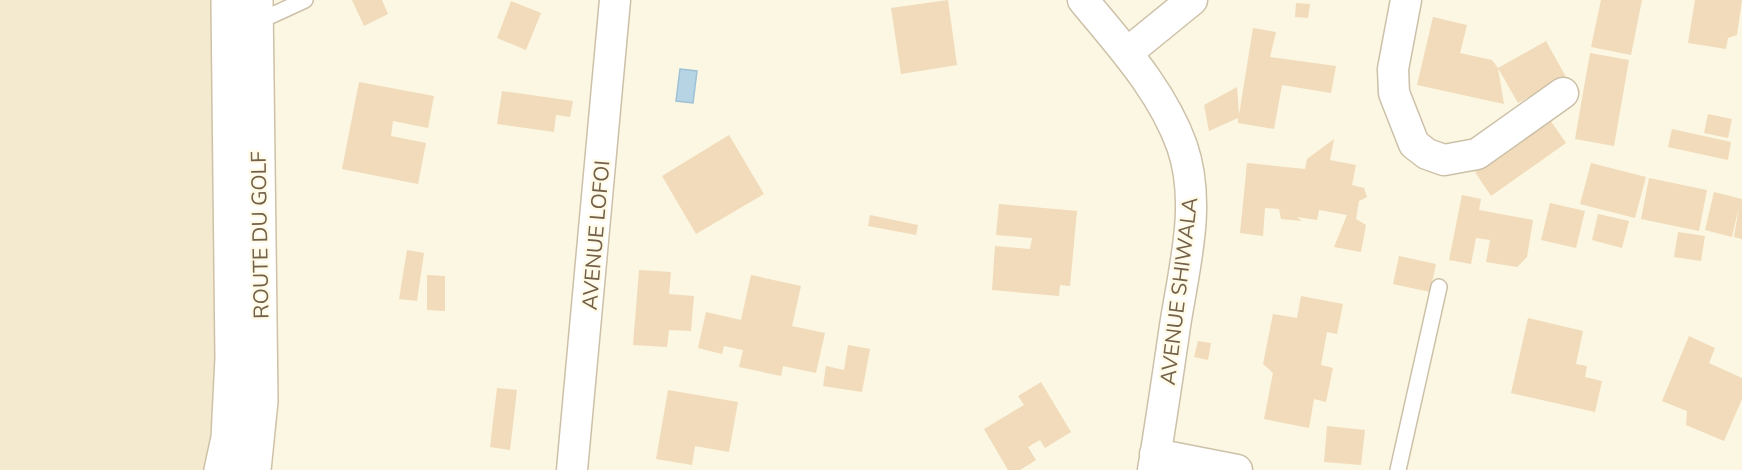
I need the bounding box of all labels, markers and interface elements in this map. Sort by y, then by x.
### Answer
street label: ROUTE DU GOLF [245,151,273,319]
street label: AVENUE LOFOI [576,159,614,311]
street label: AVENUE SHIWALA [1154,195,1202,386]

